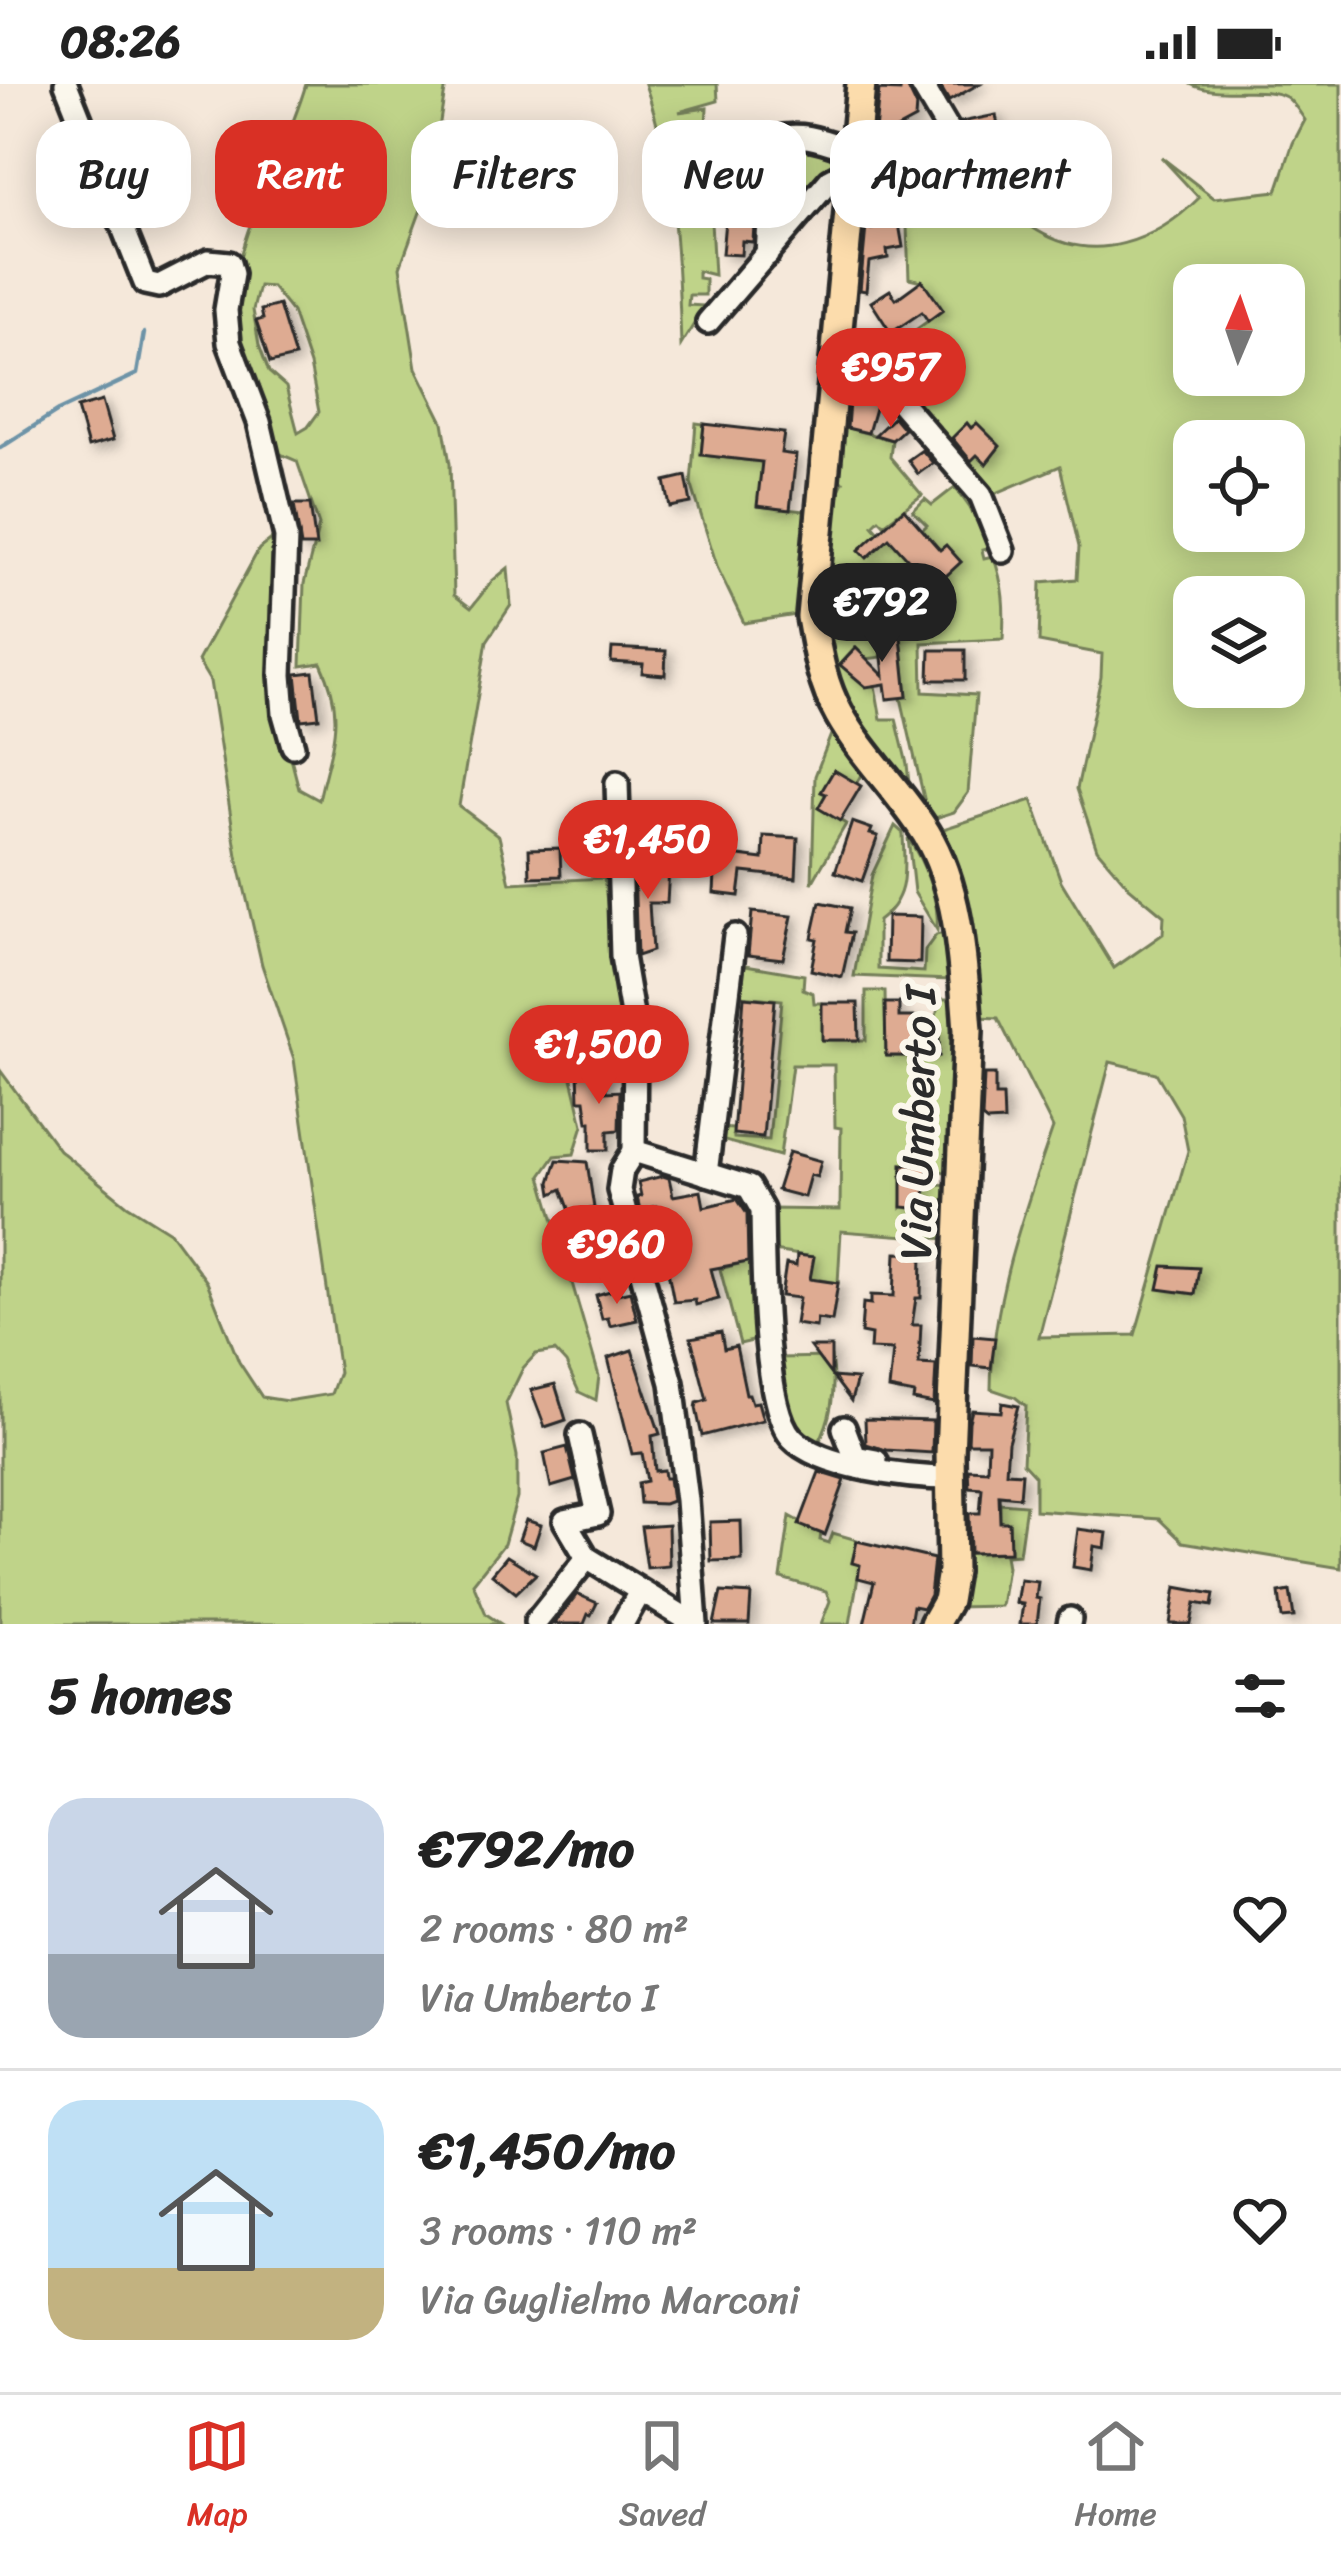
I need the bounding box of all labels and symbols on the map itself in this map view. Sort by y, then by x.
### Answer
north arrow [1173,264,1305,396]
pin: €957 [820,328,962,430]
pin: €792 [811,563,953,665]
pin: €1,450 [550,800,746,902]
street label: Via Umberto I [876,982,960,1261]
pin: €1,500 [501,1005,697,1107]
pin: €960 [546,1205,688,1307]

